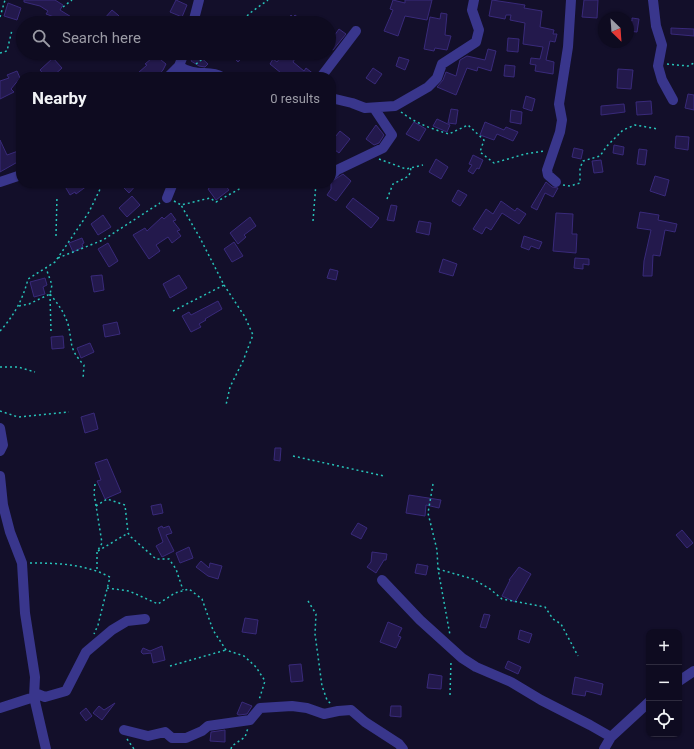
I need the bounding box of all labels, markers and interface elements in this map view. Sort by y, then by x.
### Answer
north arrow [598,12,634,48]
search box [16,16,336,60]
icon: search [30,27,52,49]
text: Search here [62,29,141,47]
text: Nearby [32,88,87,108]
text: 0 results [270,91,320,106]
map controls [646,629,682,737]
button: + [646,629,682,665]
button: − [646,665,682,701]
button: locate [646,701,682,737]

